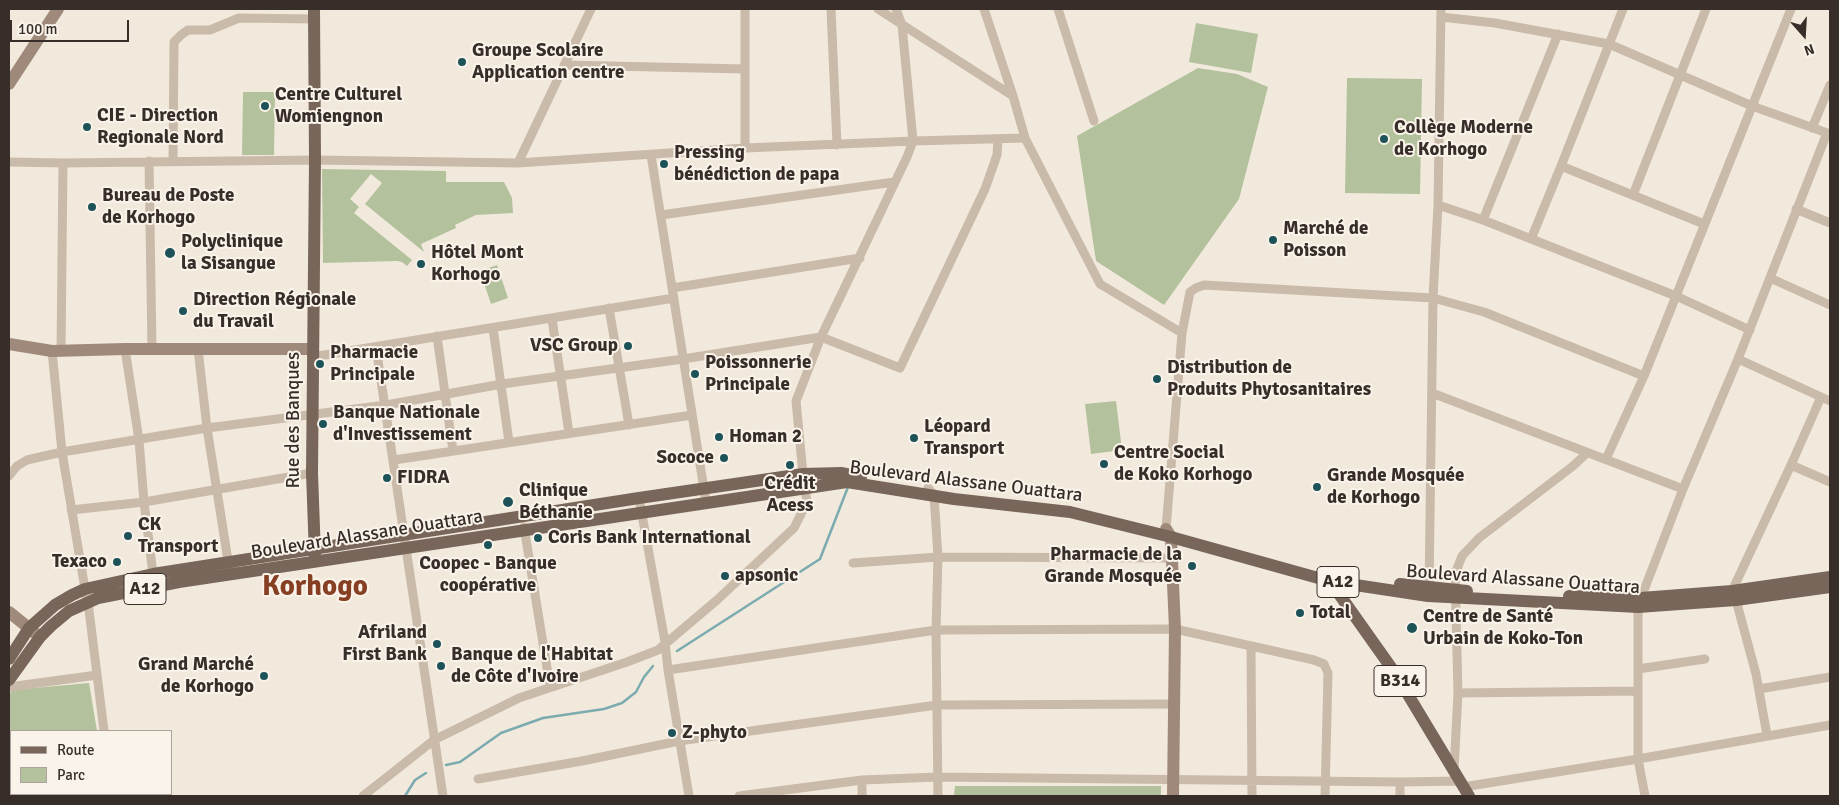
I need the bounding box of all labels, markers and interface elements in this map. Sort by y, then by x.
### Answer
scale bar [12,10,131,42]
north arrow [1779,10,1829,60]
text: 100 m [18,20,58,38]
place label: Groupe Scolaire Application centre [472,40,624,84]
text: N [1802,40,1816,59]
marker: Groupe Scolaire Application centre [456,56,468,68]
place label: Centre Culturel Womiengnon [275,84,402,128]
marker: Centre Culturel Womiengnon [259,100,271,112]
place label: CIE - Direction Regionale Nord [97,105,224,149]
place label: Collège Moderne de Korhogo [1394,117,1533,161]
marker: CIE - Direction Regionale Nord [81,121,93,133]
marker: Collège Moderne de Korhogo [1378,133,1390,145]
place label: Pressing bénédiction de papa [674,142,839,186]
marker: Pressing bénédiction de papa [658,158,670,170]
place label: Bureau de Poste de Korhogo [102,185,235,229]
marker: Bureau de Poste de Korhogo [86,201,98,213]
place label: Marché de Poisson [1283,218,1368,262]
place label: Polyclinique la Sisangue [181,231,283,275]
marker: Marché de Poisson [1267,234,1279,246]
place label: Hôtel Mont Korhogo [431,242,524,286]
marker: Polyclinique la Sisangue [163,246,177,260]
marker: Hôtel Mont Korhogo [415,258,427,270]
place label: Direction Régionale du Travail [193,289,356,333]
marker: Direction Régionale du Travail [177,305,189,317]
place label: VSC Group [530,335,618,357]
marker: VSC Group [622,340,634,352]
place label: Pharmacie Principale [330,342,418,386]
street label: Rue des Banques [283,352,305,488]
place label: Poissonnerie Principale [705,352,811,396]
place label: Distribution de Produits Phytosanitaires [1167,357,1371,401]
marker: Pharmacie Principale [314,358,326,370]
marker: Poissonnerie Principale [689,368,701,380]
marker: Distribution de Produits Phytosanitaires [1151,373,1163,385]
place label: Banque Nationale d'Investissement [333,402,480,446]
place label: Léopard Transport [924,416,1004,460]
marker: Banque Nationale d'Investissement [317,418,329,430]
place label: Homan 2 [729,426,802,448]
marker: Homan 2 [713,431,725,443]
marker: Léopard Transport [908,432,920,444]
place label: Centre Social de Koko Korhogo [1114,442,1252,486]
place label: Sococe [656,447,714,469]
marker: Sococe [718,452,730,464]
street label: Boulevard Alassane Ouattara [848,456,1084,508]
marker: Centre Social de Koko Korhogo [1098,458,1110,470]
marker: Crédit Acess [784,459,796,471]
place label: Grande Mosquée de Korhogo [1327,465,1464,509]
place label: FIDRA [397,467,450,489]
marker: FIDRA [381,472,393,484]
place label: Crédit Acess [764,473,816,517]
place label: Clinique Béthanie [519,480,593,524]
marker: Grande Mosquée de Korhogo [1311,481,1323,493]
marker: Clinique Béthanie [501,495,515,509]
street label: Boulevard Alassane Ouattara [249,505,485,565]
place label: CK Transport [138,514,218,558]
place label: Coris Bank International [548,527,751,549]
marker: CK Transport [122,530,134,542]
marker: Coris Bank International [532,532,544,544]
marker: Coopec - Banque coopérative [482,539,494,551]
place label: Pharmacie de la Grande Mosquée [1045,544,1182,588]
place label: Texaco [52,551,107,573]
place label: Coopec - Banque coopérative [419,553,557,597]
marker: Texaco [111,556,123,568]
marker: Pharmacie de la Grande Mosquée [1186,560,1198,572]
street label: Boulevard Alassane Ouattara [1405,560,1641,600]
place label: apsonic [735,565,798,587]
road number: A12 [1317,566,1359,598]
district label: Korhogo [262,570,368,604]
marker: apsonic [719,570,731,582]
road number: A12 [124,574,166,604]
place label: Total [1310,602,1351,624]
place label: Centre de Santé Urbain de Koko-Ton [1423,606,1583,650]
marker: Total [1294,607,1306,619]
marker: Centre de Santé Urbain de Koko-Ton [1405,621,1419,635]
place label: Afriland First Bank [342,622,427,666]
marker: Afriland First Bank [431,638,443,650]
place label: Banque de l'Habitat de Côte d'Ivoire [451,644,613,688]
place label: Grand Marché de Korhogo [138,654,254,698]
marker: Banque de l'Habitat de Côte d'Ivoire [435,660,447,672]
road number: B314 [1374,666,1426,696]
marker: Grand Marché de Korhogo [258,670,270,682]
place label: Z-phyto [682,722,747,744]
marker: Z-phyto [666,727,678,739]
legend [10,730,172,795]
text: Route [57,741,94,759]
text: Parc [57,766,85,784]

